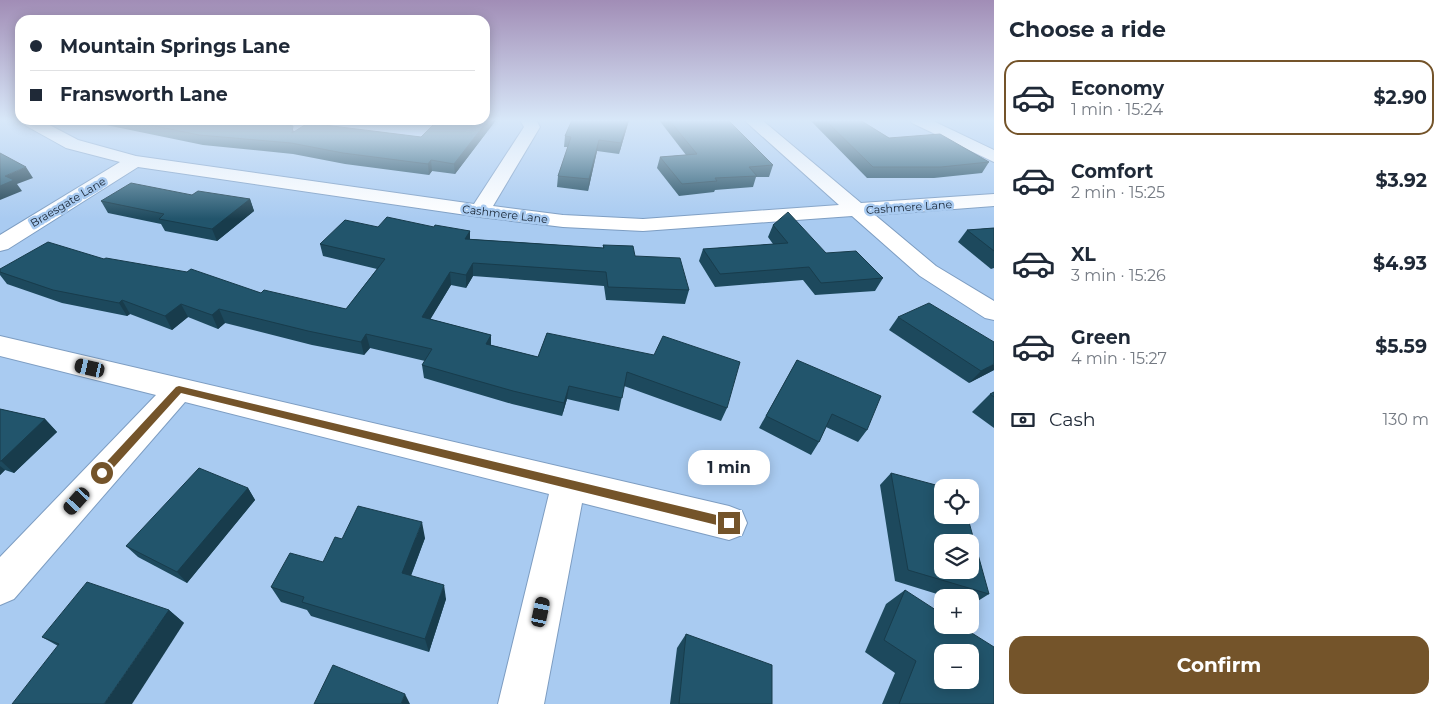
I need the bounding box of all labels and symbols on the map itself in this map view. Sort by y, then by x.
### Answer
street label: Braesgate Lane [28,174,109,230]
street label: Cashmere Lane [866,197,953,217]
street label: Cashmere Lane [461,202,549,226]
car [73,357,106,379]
callout: 1 min [688,450,770,486]
route start [91,462,113,484]
car [61,485,92,517]
route end [718,512,740,534]
car [530,596,551,628]

